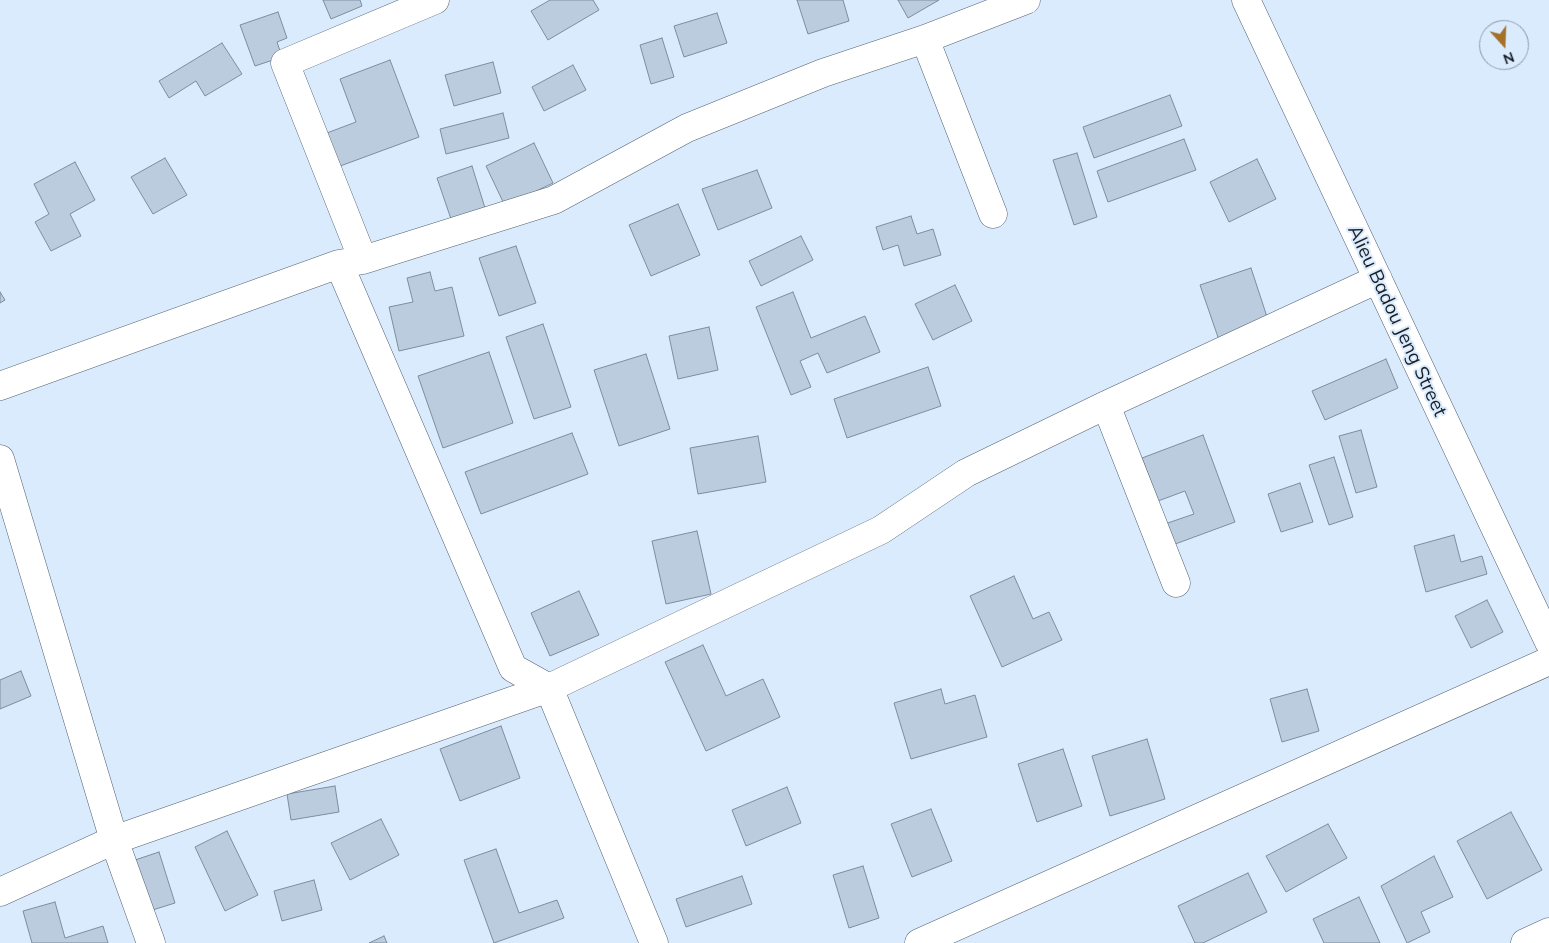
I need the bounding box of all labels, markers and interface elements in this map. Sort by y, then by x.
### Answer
north arrow [1479,20,1529,70]
text: N [1501,48,1517,68]
street label: Alieu Badou Jeng Street [1343,222,1451,420]

